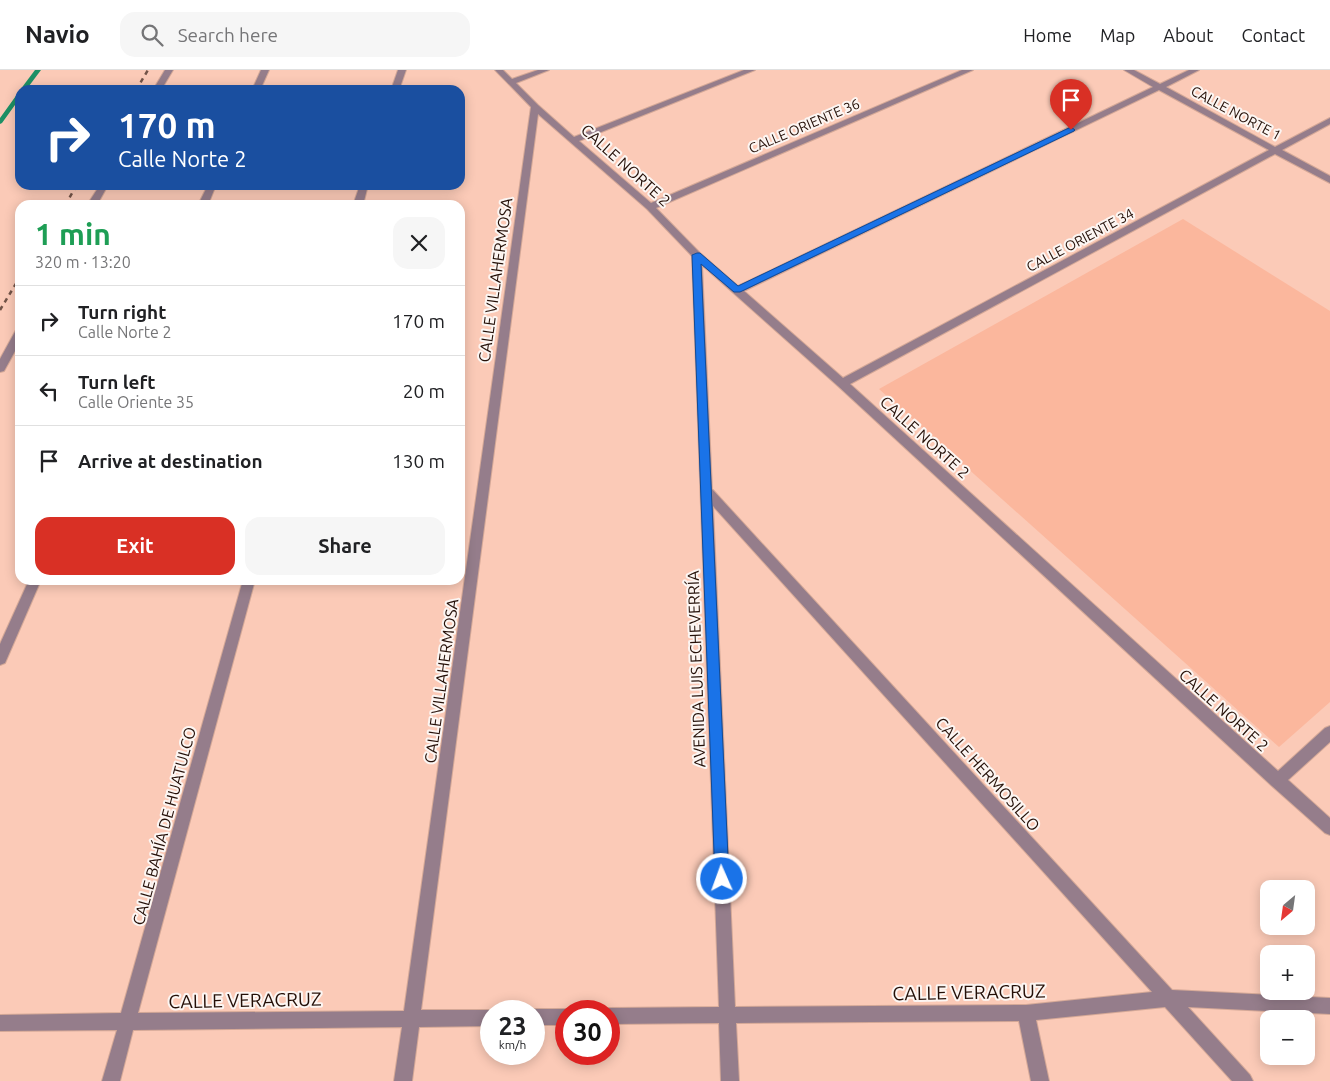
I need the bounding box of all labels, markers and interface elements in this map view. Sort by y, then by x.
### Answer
search box [120,12,470,57]
text: Navio [25,21,90,48]
icon: search [138,21,166,49]
text: Search here [178,24,278,46]
text: Home [1023,25,1072,45]
text: Map [1100,25,1135,45]
text: About [1163,25,1213,45]
text: Contact [1241,25,1305,45]
pin [1050,79,1092,130]
street label: CALLE NORTE 1 [1188,83,1284,143]
icon: arrive [1057,86,1085,114]
street label: CALLE ORIENTE 36 [746,95,862,157]
icon: right [35,105,100,170]
text: 170 m [118,105,216,145]
street label: CALLE NORTE 2 [578,120,674,210]
text: Calle Norte 2 [118,146,247,171]
street label: CALLE VILLAHERMOSA [475,196,516,364]
street label: CALLE ORIENTE 34 [1024,205,1136,275]
text: 1 min [35,217,111,251]
button: close [393,217,445,269]
text: 320 m · 13:20 [35,253,131,271]
text: Turn right [78,301,166,323]
icon: right [35,307,63,335]
text: 170 m [392,310,445,332]
text: Calle Norte 2 [78,323,172,341]
text: Turn left [78,371,156,393]
icon: left [35,377,63,405]
text: 20 m [403,380,445,402]
street label: CALLE NORTE 2 [877,392,973,482]
text: Calle Oriente 35 [78,393,194,411]
icon: arrive [35,447,63,475]
text: Arrive at destination [78,450,263,472]
text: 130 m [392,450,445,472]
button: Exit [35,517,235,575]
button: Share [245,517,445,575]
street label: AVENIDA LUIS ECHEVERRÍA [682,570,708,768]
street label: CALLE VILLAHERMOSA [421,597,462,765]
street label: CALLE NORTE 2 [1176,665,1272,755]
street label: CALLE HERMOSILLO [932,714,1044,834]
street label: CALLE BAHÍA DE HUATULCO [127,724,199,927]
position arrow [695,852,747,904]
north arrow [1260,880,1315,935]
map controls [1260,880,1315,1065]
button: + [1260,945,1315,1000]
street label: CALLE VERACRUZ [892,980,1046,1004]
street label: CALLE VERACRUZ [168,988,322,1012]
speed limit sign: 30 [555,1000,620,1065]
button: − [1260,1010,1315,1065]
text: 23 [498,1012,527,1040]
text: km/h [499,1038,526,1051]

